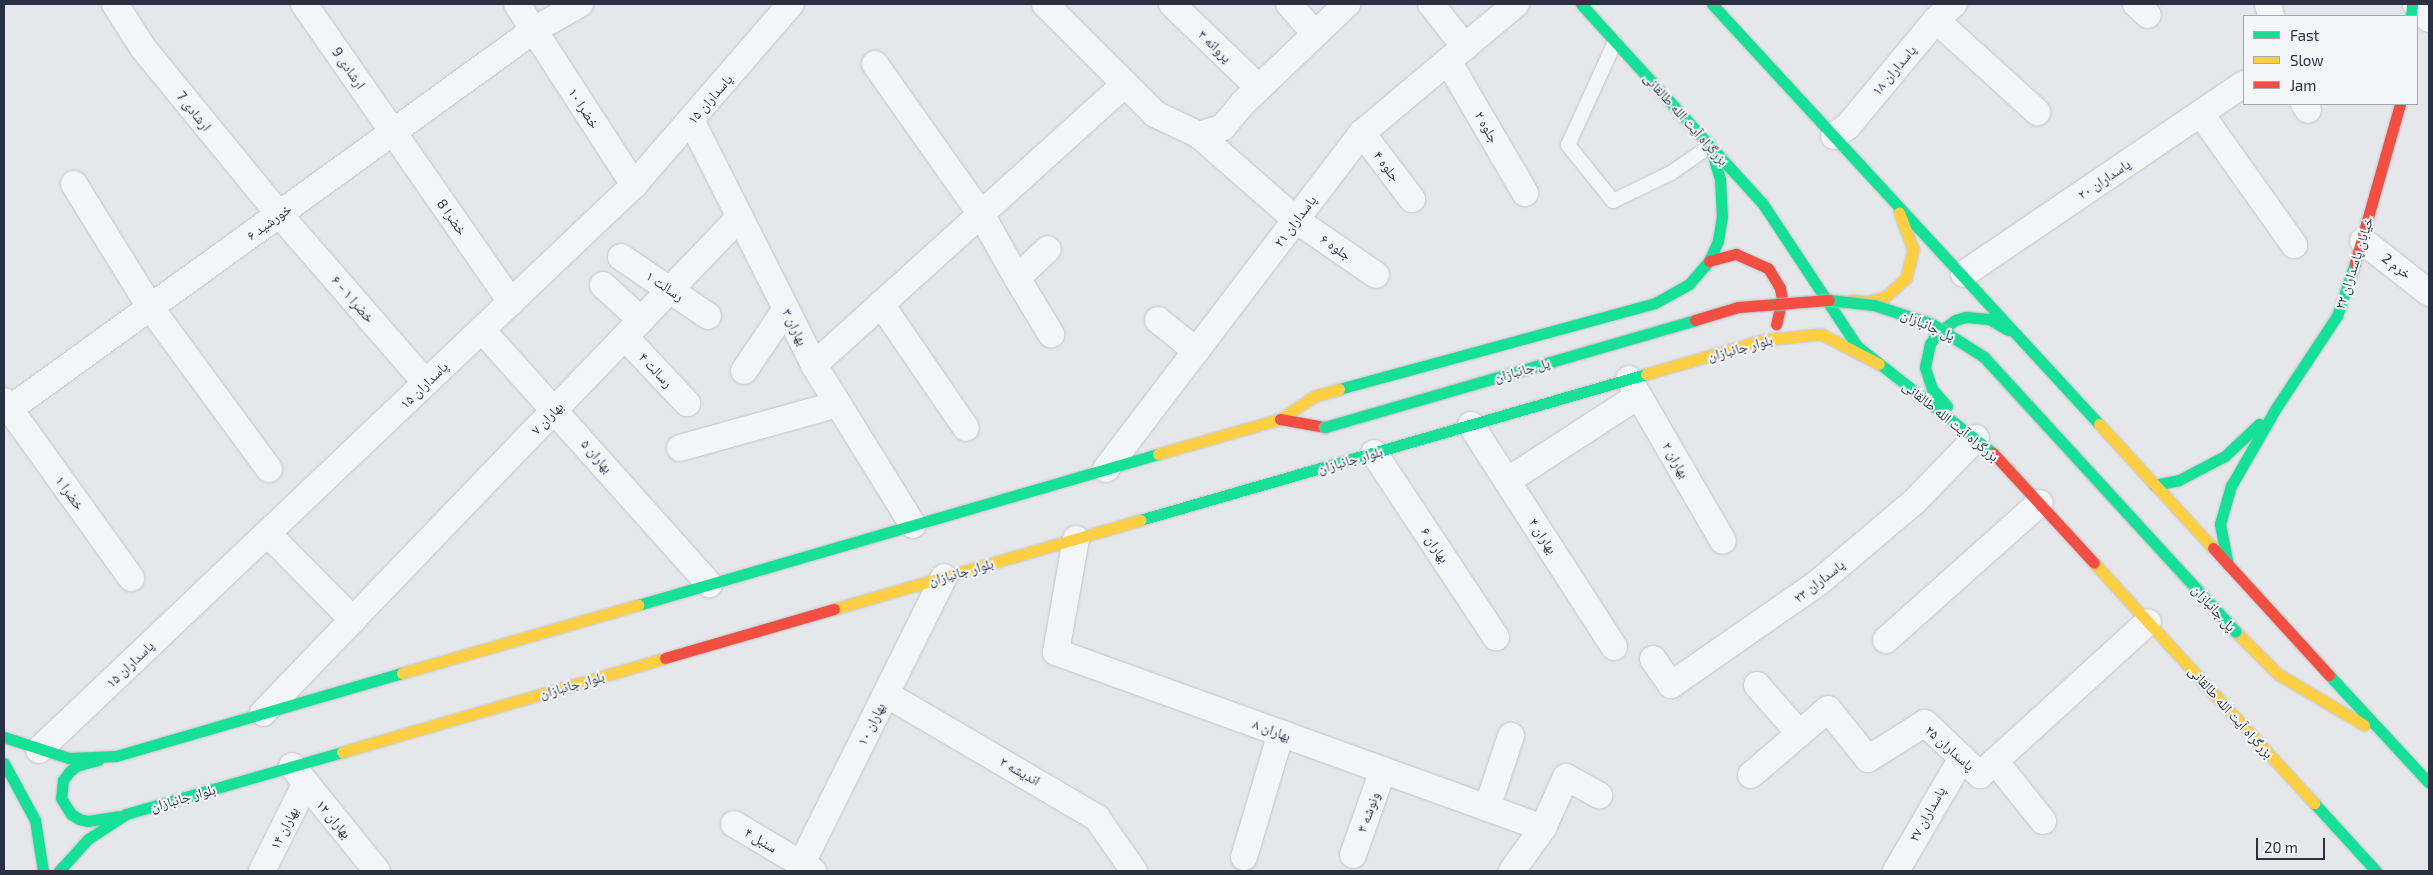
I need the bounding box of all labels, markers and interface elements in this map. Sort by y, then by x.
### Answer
legend [2243,15,2418,105]
street label: پروانه ۳ [1195,26,1235,66]
text: Fast [2290,26,2319,44]
street label: پاسداران ۱۸ [1868,42,1920,98]
street label: ارشادی 9 [329,44,369,92]
text: Slow [2290,51,2324,69]
street label: بزرگراه آیت الله طالقانی [1640,69,1732,169]
street label: پاسداران ۱۵ [684,71,736,127]
text: Jam [2290,76,2316,94]
street label: خضرا ۱۰ [565,85,603,131]
street label: ارشادی 7 [173,88,215,134]
street label: جلوه ۲ [1471,108,1503,146]
street label: جلوه ۴ [1370,147,1404,185]
street label: پاسداران ۲۰ [2074,155,2134,203]
street label: پاسداران ۲۱ [1270,192,1320,250]
street label: خضرا 8 [434,196,470,238]
street label: خورشید ۶ [243,200,295,244]
street label: خیابان پاسداران ۲۲ [2331,215,2377,311]
street label: جلوه ۶ [1317,230,1355,264]
street label: خرم 2 [2379,250,2415,282]
street label: رسالت ۱ [643,267,687,305]
street label: خضرا ۱ - ۶ [328,272,378,326]
street label: بهاران ۳ [779,306,811,348]
street label: پل جانبازان [1899,306,1957,344]
street label: بلوار جانبازان [1706,331,1774,365]
street label: رسالت ۴ [636,349,676,391]
street label: پل جانبازان [1492,354,1552,386]
street label: پاسداران ۱۵ [397,358,451,412]
street label: بزرگراه آیت الله طالقانی [1900,377,2002,465]
street label: بهاران ۷ [527,398,567,438]
street label: بهاران ۵ [578,436,616,476]
street label: بهاران ۲ [1659,439,1693,481]
street label: بلوار جانبازان [1316,443,1384,477]
street label: خضرا ۱ [52,473,88,513]
street label: بهاران ۴ [1525,515,1561,557]
street label: بهاران ۶ [1417,524,1453,566]
street label: بلوار جانبازان [927,555,995,589]
street label: پاسداران ۲۳ [1790,556,1848,606]
street label: پل جانبازان [2189,581,2239,635]
street label: پاسداران ۱۵ [103,637,157,691]
street label: بزرگراه آیت الله طالقانی [2185,662,2277,762]
street label: بلوار جانبازان [538,668,606,702]
street label: بهاران ۱۰ [854,700,888,748]
street label: بهاران ۸ [1251,715,1293,745]
street label: پاسداران ۲۵ [1922,722,1978,774]
street label: اندیشه ۲ [997,753,1043,789]
street label: بلوار جانبازان [149,781,217,815]
street label: پاسداران ۲۷ [1905,784,1949,844]
street label: ونوشه ۳ [1353,789,1383,835]
street label: بهاران ۱۲ [313,796,355,842]
street label: بهاران ۱۴ [266,804,302,852]
street label: سنبل ۴ [742,824,780,856]
scale bar [2258,828,2327,860]
text: 20 m [2264,838,2298,856]

